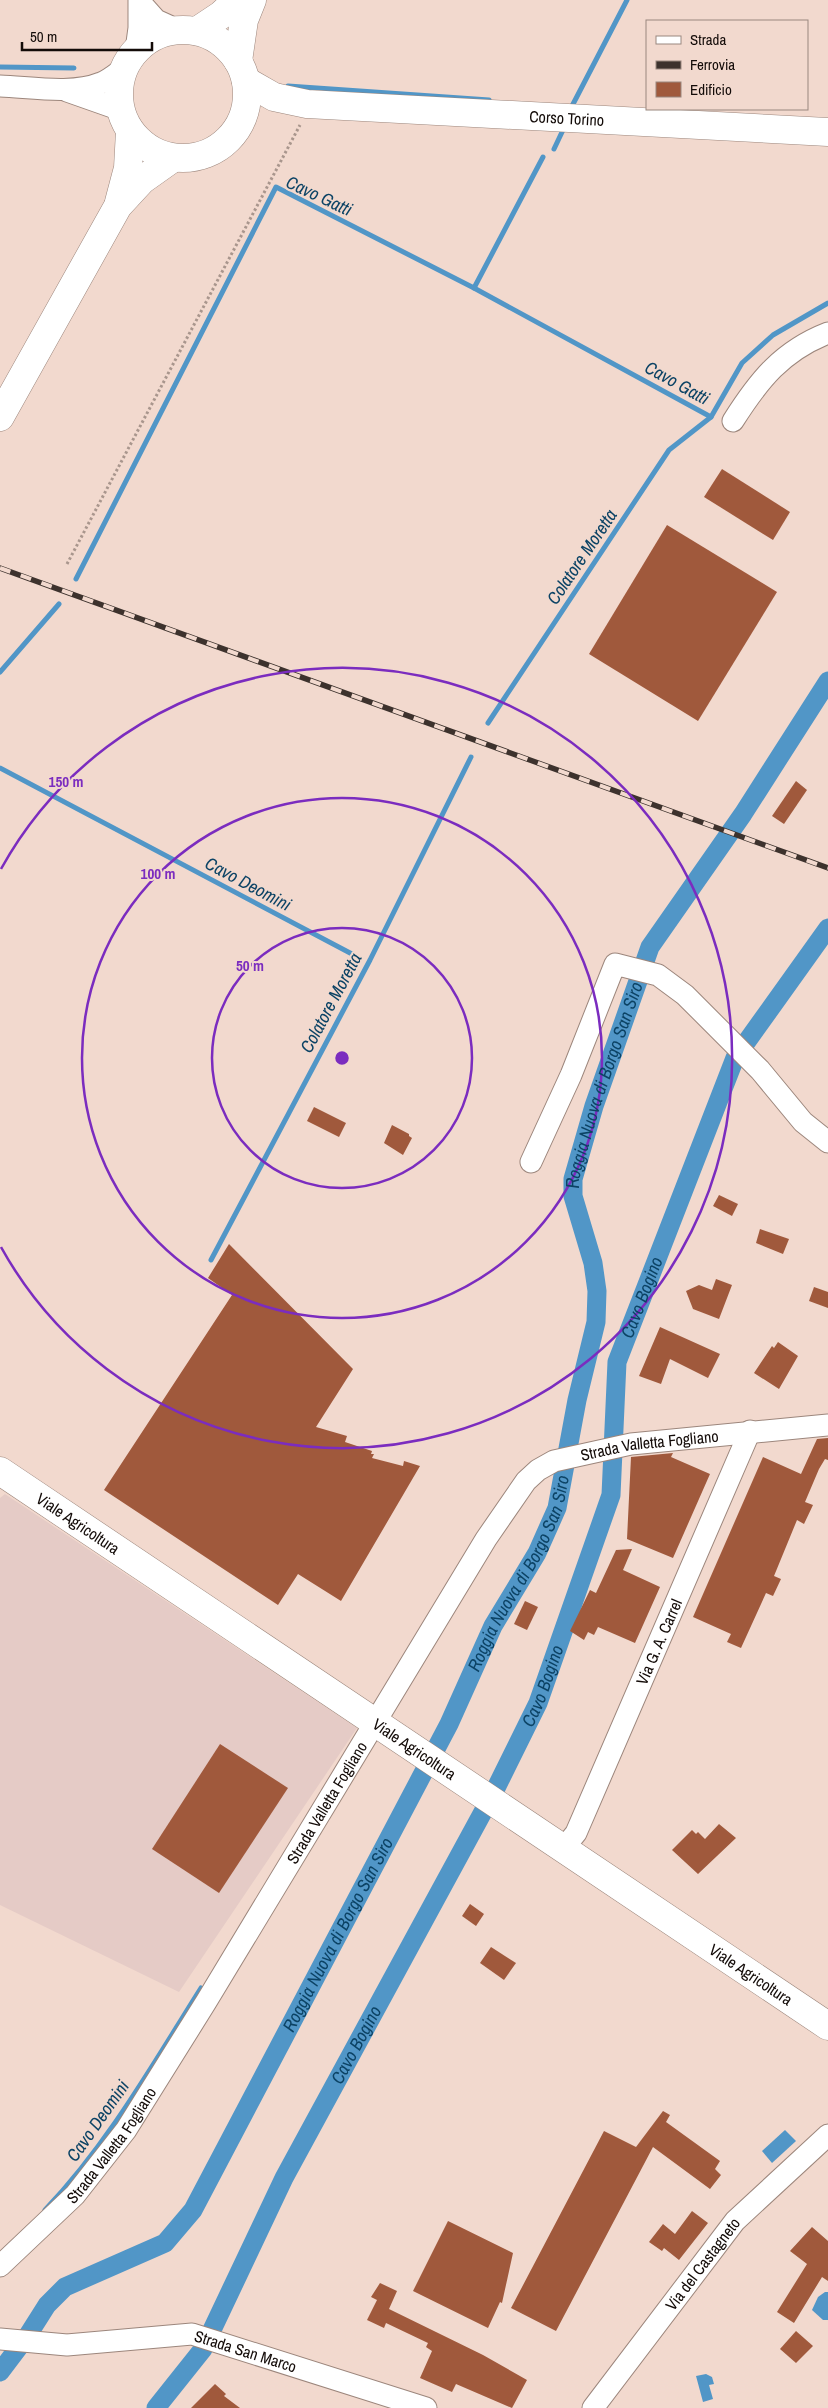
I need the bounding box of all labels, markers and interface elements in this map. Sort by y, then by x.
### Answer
scale bar [22,20,152,52]
legend [646,20,808,110]
text: 50 m [30,26,57,47]
text: Strada [690,29,726,50]
text: Ferrovia [690,54,735,75]
text: Edificio [690,79,732,100]
street label: Corso Torino [529,105,605,131]
water label: Cavo Gatti [282,169,356,222]
water label: Cavo Gatti [640,355,714,411]
water label: Colatore Moretta [540,504,623,609]
text: 150 m [49,771,83,792]
water label: Cavo Deomini [201,850,296,917]
text: 100 m [141,863,175,884]
water label: Colatore Moretta [294,948,367,1057]
text: 50 m [236,955,264,976]
water label: Roggia Nuova di Borgo San Siro [560,978,649,1188]
centre of rings [333,1049,351,1067]
water label: Cavo Bogino [614,1253,669,1342]
street label: Strada Valletta Fogliano [578,1425,719,1466]
water label: Roggia Nuova di Borgo San Siro [461,1473,575,1675]
street label: Viale Agricoltura [32,1487,125,1560]
street label: Via G. A. Carrel [630,1595,687,1688]
water label: Cavo Bogino [515,1642,569,1731]
street label: Viale Agricoltura [368,1713,461,1785]
street label: Strada Valletta Fogliano [281,1737,372,1868]
water label: Roggia Nuova di Borgo San Siro [276,1833,399,2036]
street label: Viale Agricoltura [705,1938,798,2011]
water label: Cavo Bogino [324,2001,387,2088]
water label: Cavo Deomini [60,2075,135,2167]
street label: Strada Valletta Fogliano [62,2083,161,2208]
street label: Via del Castagneto [660,2213,745,2315]
street label: Strada San Marco [192,2325,299,2377]

